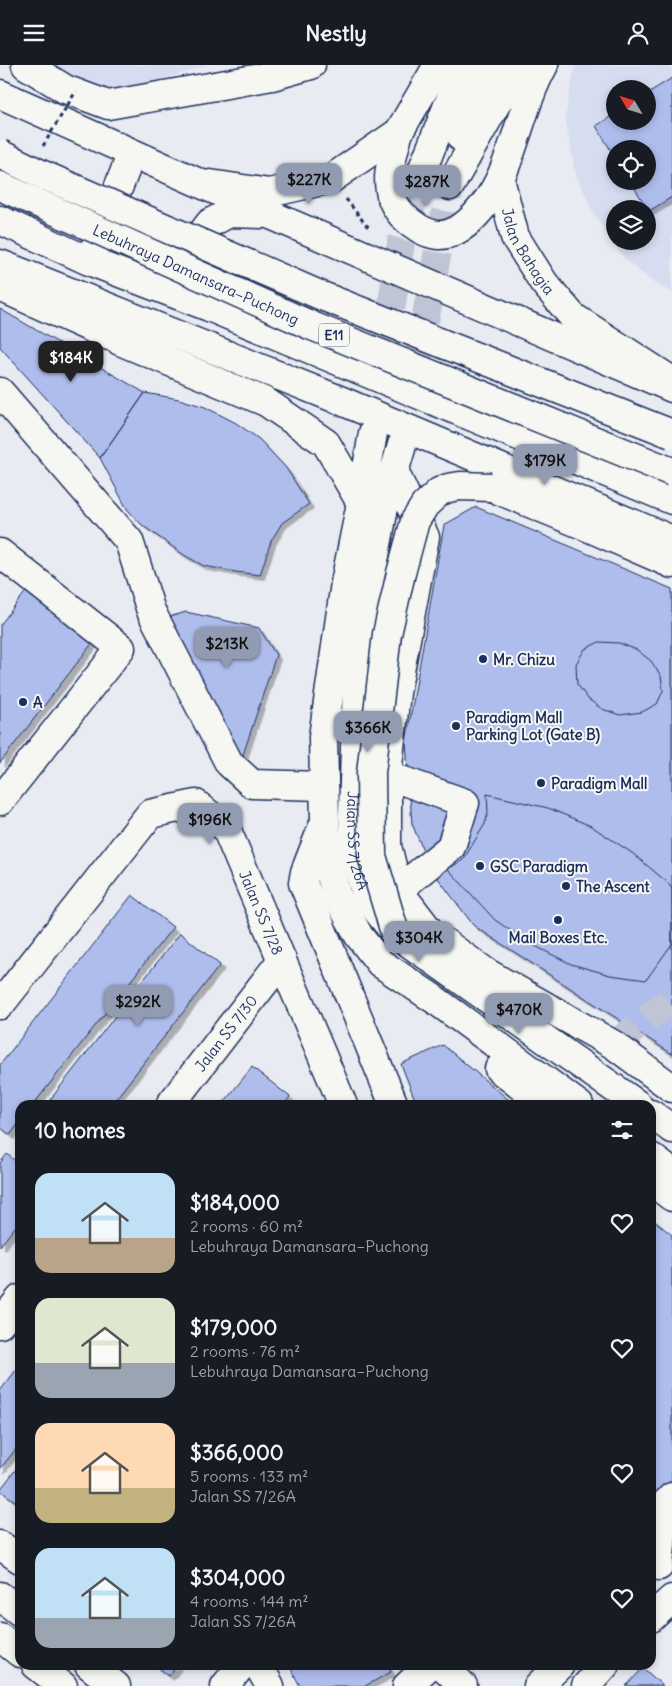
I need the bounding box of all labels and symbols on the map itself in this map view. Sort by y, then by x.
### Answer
north arrow [606,80,656,130]
pin: $227K [274,163,344,205]
pin: $287K [392,165,462,207]
street label: Jalan Bahagia [498,206,559,299]
street label: Lebuhraya Damansara–Puchong [90,219,302,329]
road number: E11 [319,323,349,347]
pin: $184K [36,341,106,383]
pin: $179K [510,443,580,486]
pin: $213K [192,627,262,669]
place label: Mr. Chizu [493,650,555,669]
marker: Mr. Chizu [477,653,489,665]
place label: A [33,693,43,712]
marker: A [17,696,29,708]
place label: Paradigm Mall Parking Lot (Gate B) [466,708,601,745]
pin: $366K [333,711,403,753]
marker: Paradigm Mall Parking Lot (Gate B) [450,720,462,732]
place label: Paradigm Mall [551,774,647,794]
marker: Paradigm Mall [535,777,547,789]
street label: Jalan SS 7/26A [343,791,374,893]
pin: $196K [175,803,245,845]
place label: GSC Paradigm [490,857,588,877]
marker: GSC Paradigm [474,860,486,872]
street label: Jalan SS 7/28 [235,867,288,958]
place label: The Ascent [576,877,651,896]
marker: The Ascent [560,880,572,892]
marker: Mail Boxes Etc. [552,914,564,926]
pin: $304K [384,921,454,963]
place label: Mail Boxes Etc. [509,928,607,947]
pin: $292K [103,985,173,1027]
street label: Jalan SS 7/30 [190,991,261,1075]
pin: $470K [484,993,554,1035]

